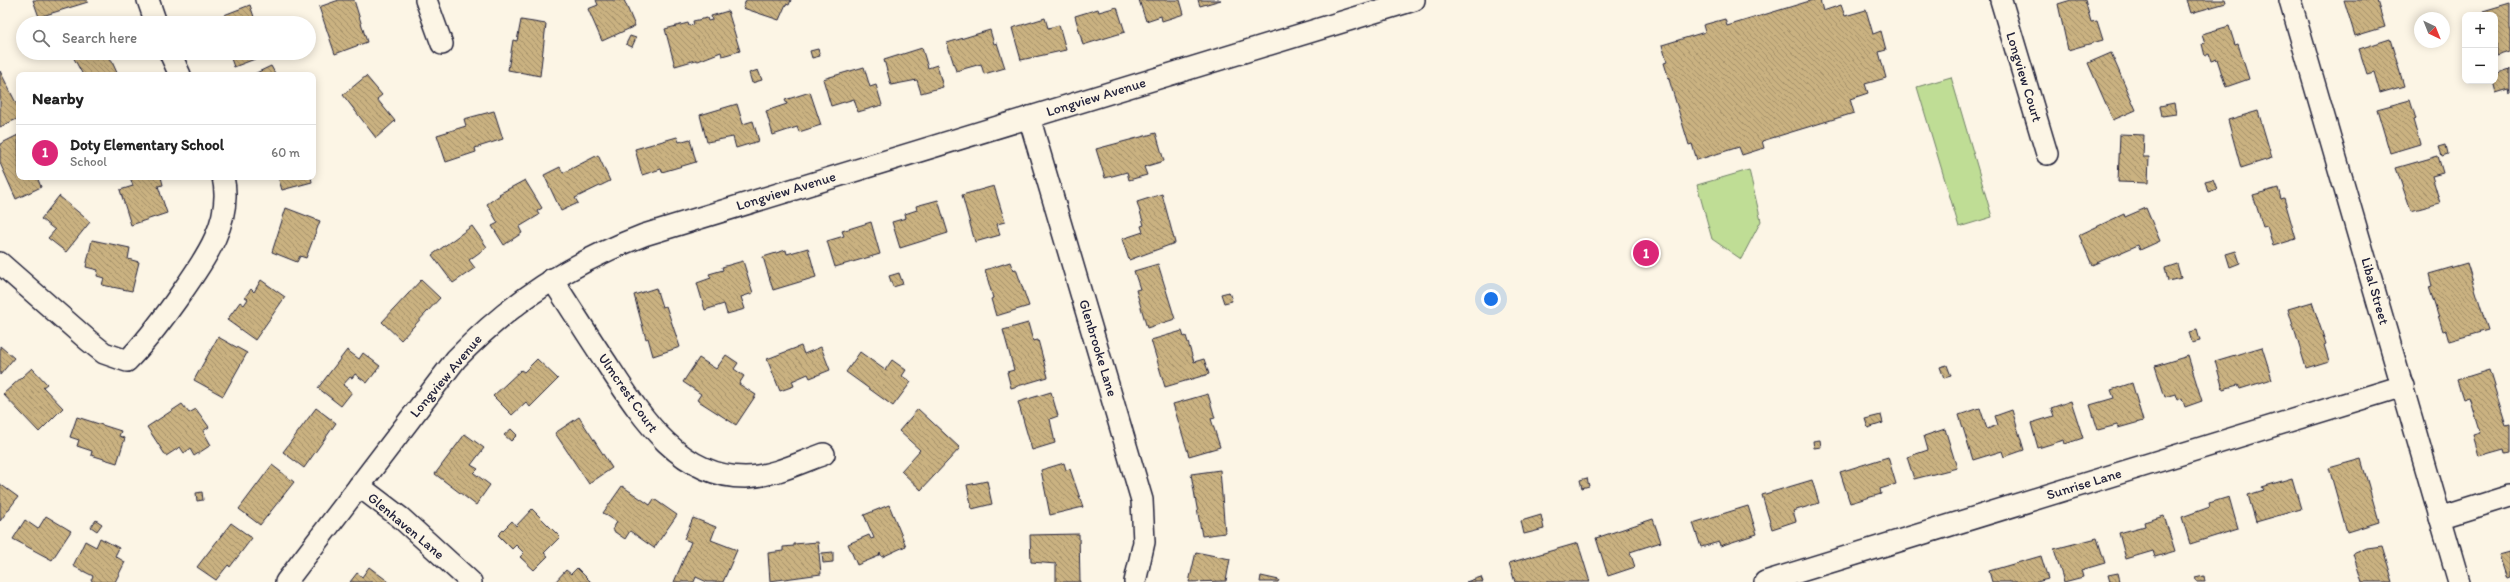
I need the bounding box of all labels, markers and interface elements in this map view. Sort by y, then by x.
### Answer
north arrow [2414,12,2450,48]
map controls [2462,12,2498,84]
button: + [2462,12,2498,48]
search box [16,16,316,60]
icon: search [30,27,52,49]
text: Search here [62,29,137,47]
street label: Longview Court [2002,30,2046,124]
button: − [2462,48,2498,84]
street label: Longview Avenue [1044,74,1148,120]
text: Nearby [32,88,84,108]
text: Doty Elementary School [70,136,224,154]
text: 1 [42,145,48,160]
text: 60 m [271,145,300,160]
text: School [70,154,107,169]
street label: Longview Avenue [734,168,838,214]
pin: 1 [1633,238,1659,268]
street label: Libal Street [2357,255,2393,327]
your location [1481,289,1501,309]
street label: Glenbrooke Lane [1075,297,1121,399]
street label: Longview Avenue [406,331,486,421]
street label: Ulmcrest Court [594,350,662,436]
street label: Sunrise Lane [2044,464,2124,503]
street label: Glenhaven Lane [364,489,448,563]

